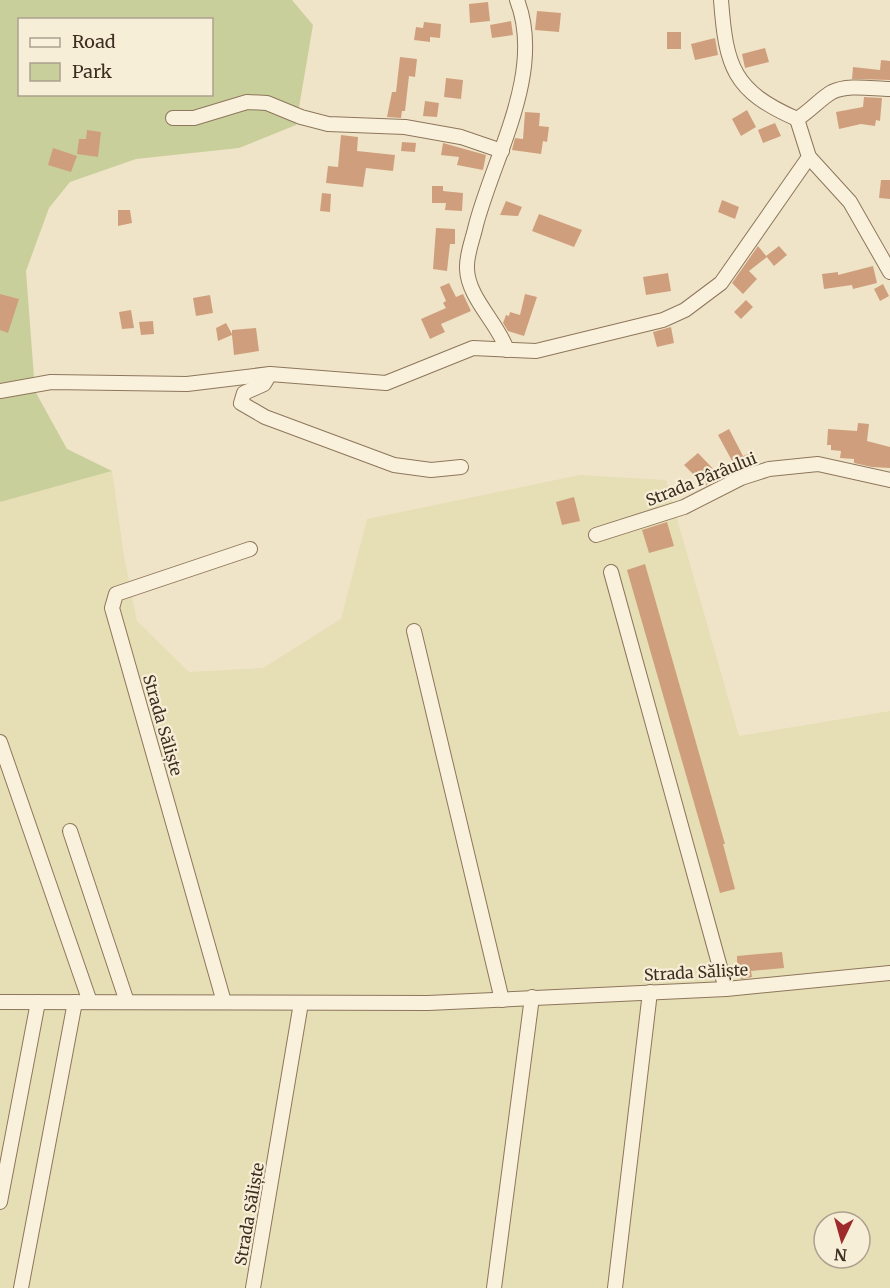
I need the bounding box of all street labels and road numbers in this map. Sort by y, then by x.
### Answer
street label: Strada Pârâului [643,448,759,510]
street label: Strada Săliște [138,672,187,778]
street label: Strada Săliște [643,959,749,986]
street label: Strada Săliște [230,1161,269,1267]

